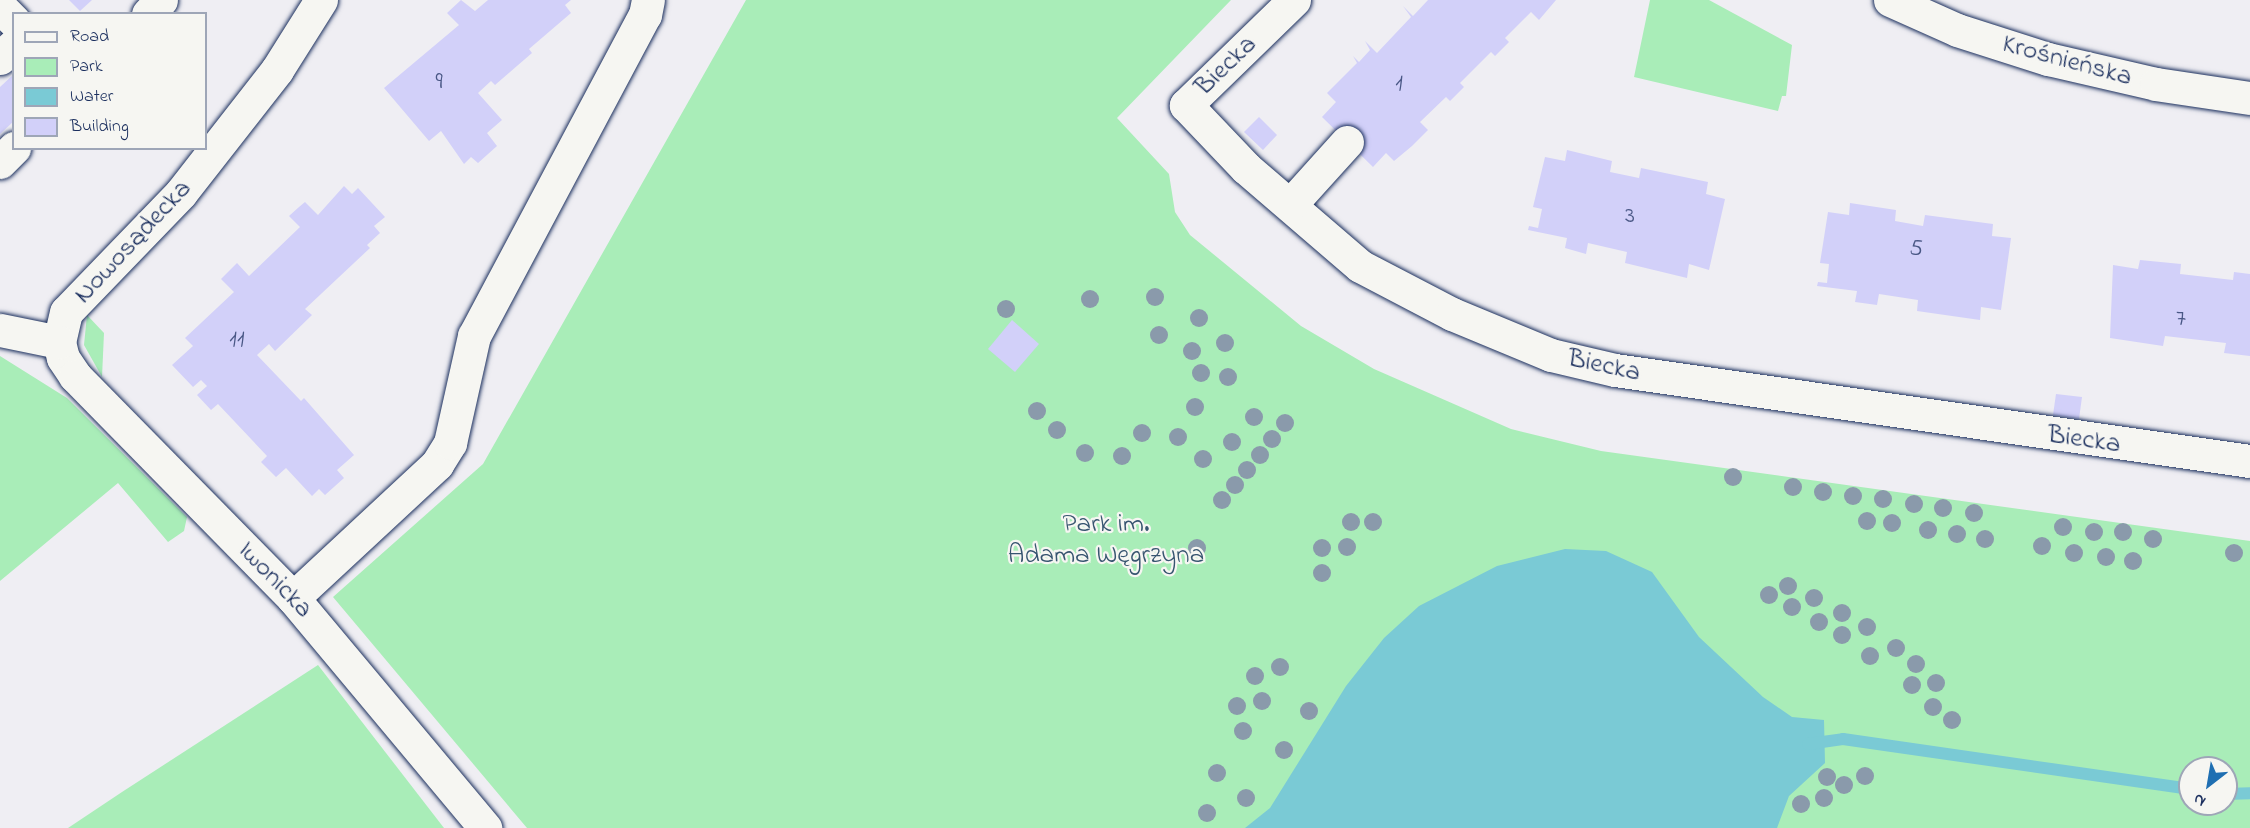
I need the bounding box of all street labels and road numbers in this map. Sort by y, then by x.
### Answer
street label: Krośnieńska [1999,28,2135,94]
street label: Biecka [1188,29,1264,103]
street label: Nowosądecka [67,173,199,311]
street label: Biecka [1565,343,1643,389]
street label: Biecka [2045,419,2123,461]
street label: Iwonicka [231,535,319,625]

